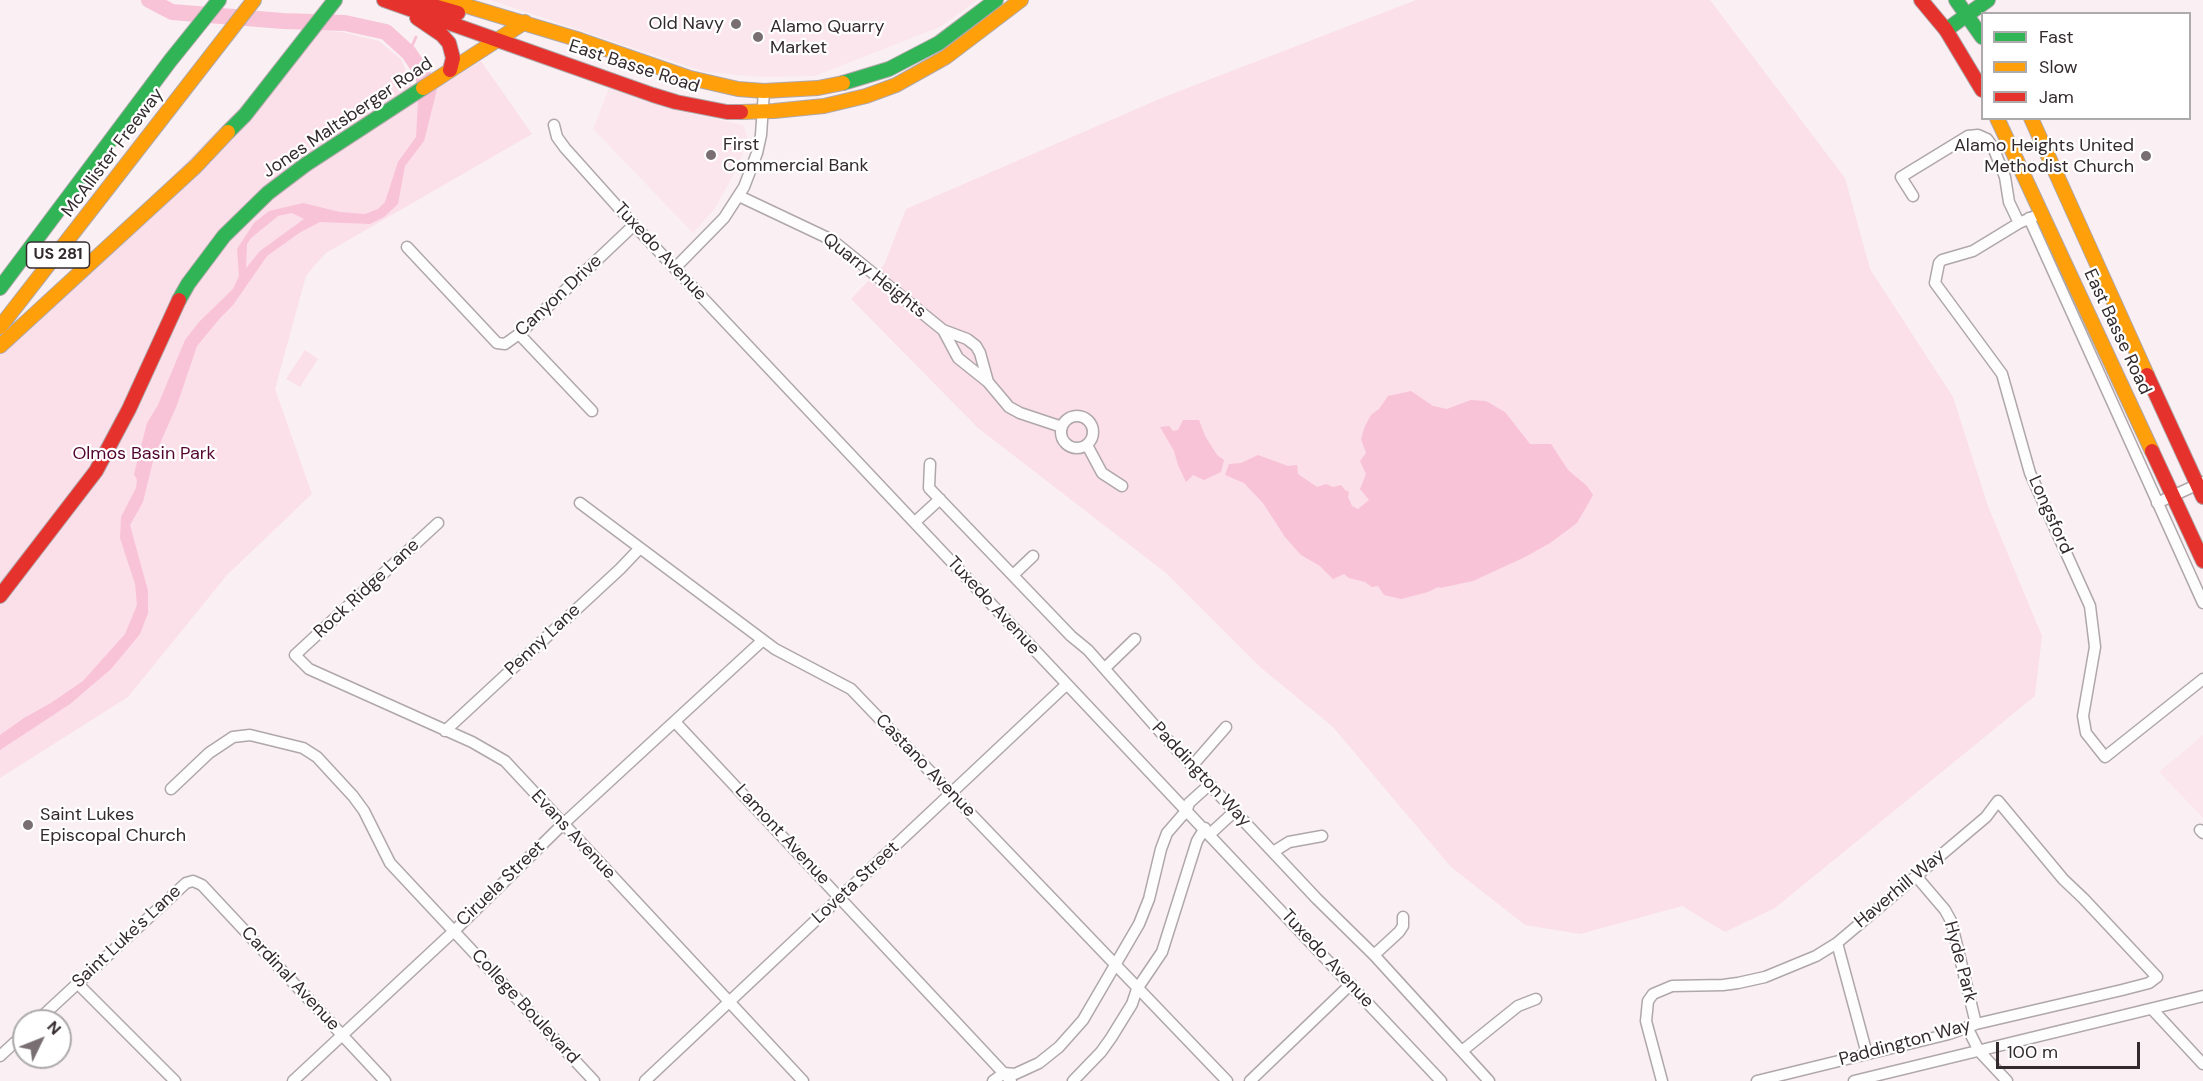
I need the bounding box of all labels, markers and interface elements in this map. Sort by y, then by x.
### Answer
legend [1981,12,2191,120]
place label: Old Navy [649,13,724,35]
place label: Alamo Quarry Market [770,16,885,58]
marker: Old Navy [729,17,743,31]
text: Fast [2039,25,2074,49]
marker: Alamo Quarry Market [751,30,765,44]
street label: East Basse Road [566,36,702,98]
street label: Jones Maltsberger Road [259,53,437,183]
text: Slow [2039,55,2078,79]
street label: McAllister Freeway [57,84,169,222]
text: Jam [2039,85,2074,109]
place label: First Commercial Bank [723,134,868,176]
place label: Alamo Heights United Methodist Church [1954,135,2134,178]
marker: First Commercial Bank [704,148,718,162]
marker: Alamo Heights United Methodist Church [2139,149,2153,163]
street label: Tuxedo Avenue [609,198,711,306]
street label: Quarry Heights [818,229,930,323]
road number: US 281 [26,242,90,268]
street label: Canyon Drive [511,250,607,342]
street label: East Basse Road [2078,266,2156,398]
park label: Olmos Basin Park [72,443,216,465]
street label: Longsford [2023,473,2077,557]
street label: Rock Ridge Lane [310,535,424,643]
street label: Tuxedo Avenue [942,552,1044,660]
street label: Penny Lane [501,600,585,680]
street label: Castano Avenue [870,710,980,822]
street label: Paddington Way [1147,718,1255,832]
street label: Lamont Avenue [730,780,834,890]
street label: Evans Avenue [526,786,620,884]
place label: Saint Lukes Episcopal Church [40,804,186,846]
marker: Saint Lukes Episcopal Church [21,818,35,832]
street label: Ciruela Street [452,837,550,931]
street label: Loveta Street [808,837,904,929]
street label: Haverhill Way [1850,845,1950,933]
street label: Saint Luke's Lane [68,881,186,993]
street label: Tuxedo Avenue [1276,905,1378,1013]
street label: Hyde Park [1939,919,1981,1005]
street label: Cardinal Avenue [236,922,344,1036]
street label: College Boulevard [466,945,584,1069]
north arrow [12,1009,72,1069]
street label: Paddington Way [1837,1015,1973,1071]
text: N [42,1016,66,1039]
scale bar [1999,1030,2143,1068]
text: 100 m [2007,1040,2058,1064]

